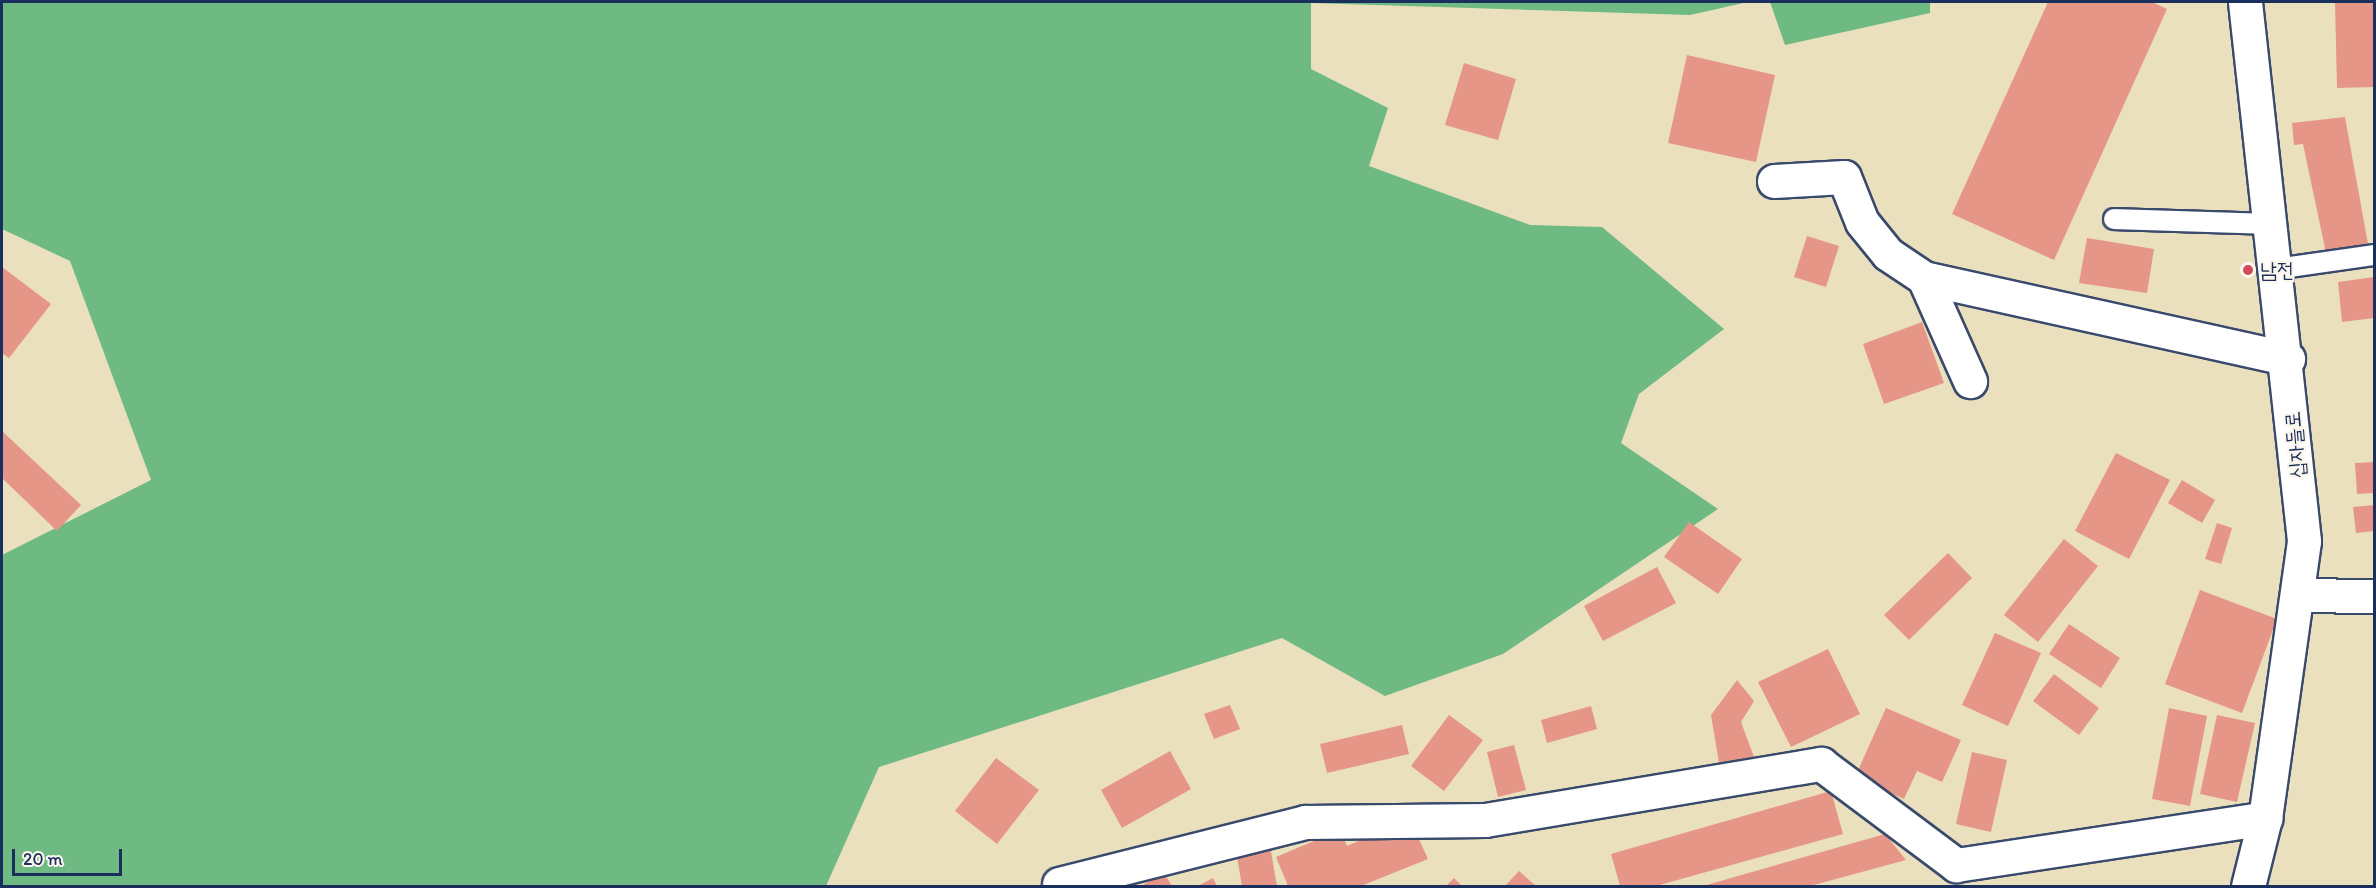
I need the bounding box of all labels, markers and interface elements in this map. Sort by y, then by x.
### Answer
place label: 남전 [2260,257,2294,283]
marker: 남전 [2241,263,2255,277]
street label: 십자들로 [2280,410,2310,480]
scale bar [15,837,124,875]
text: 20 m [23,848,63,870]

